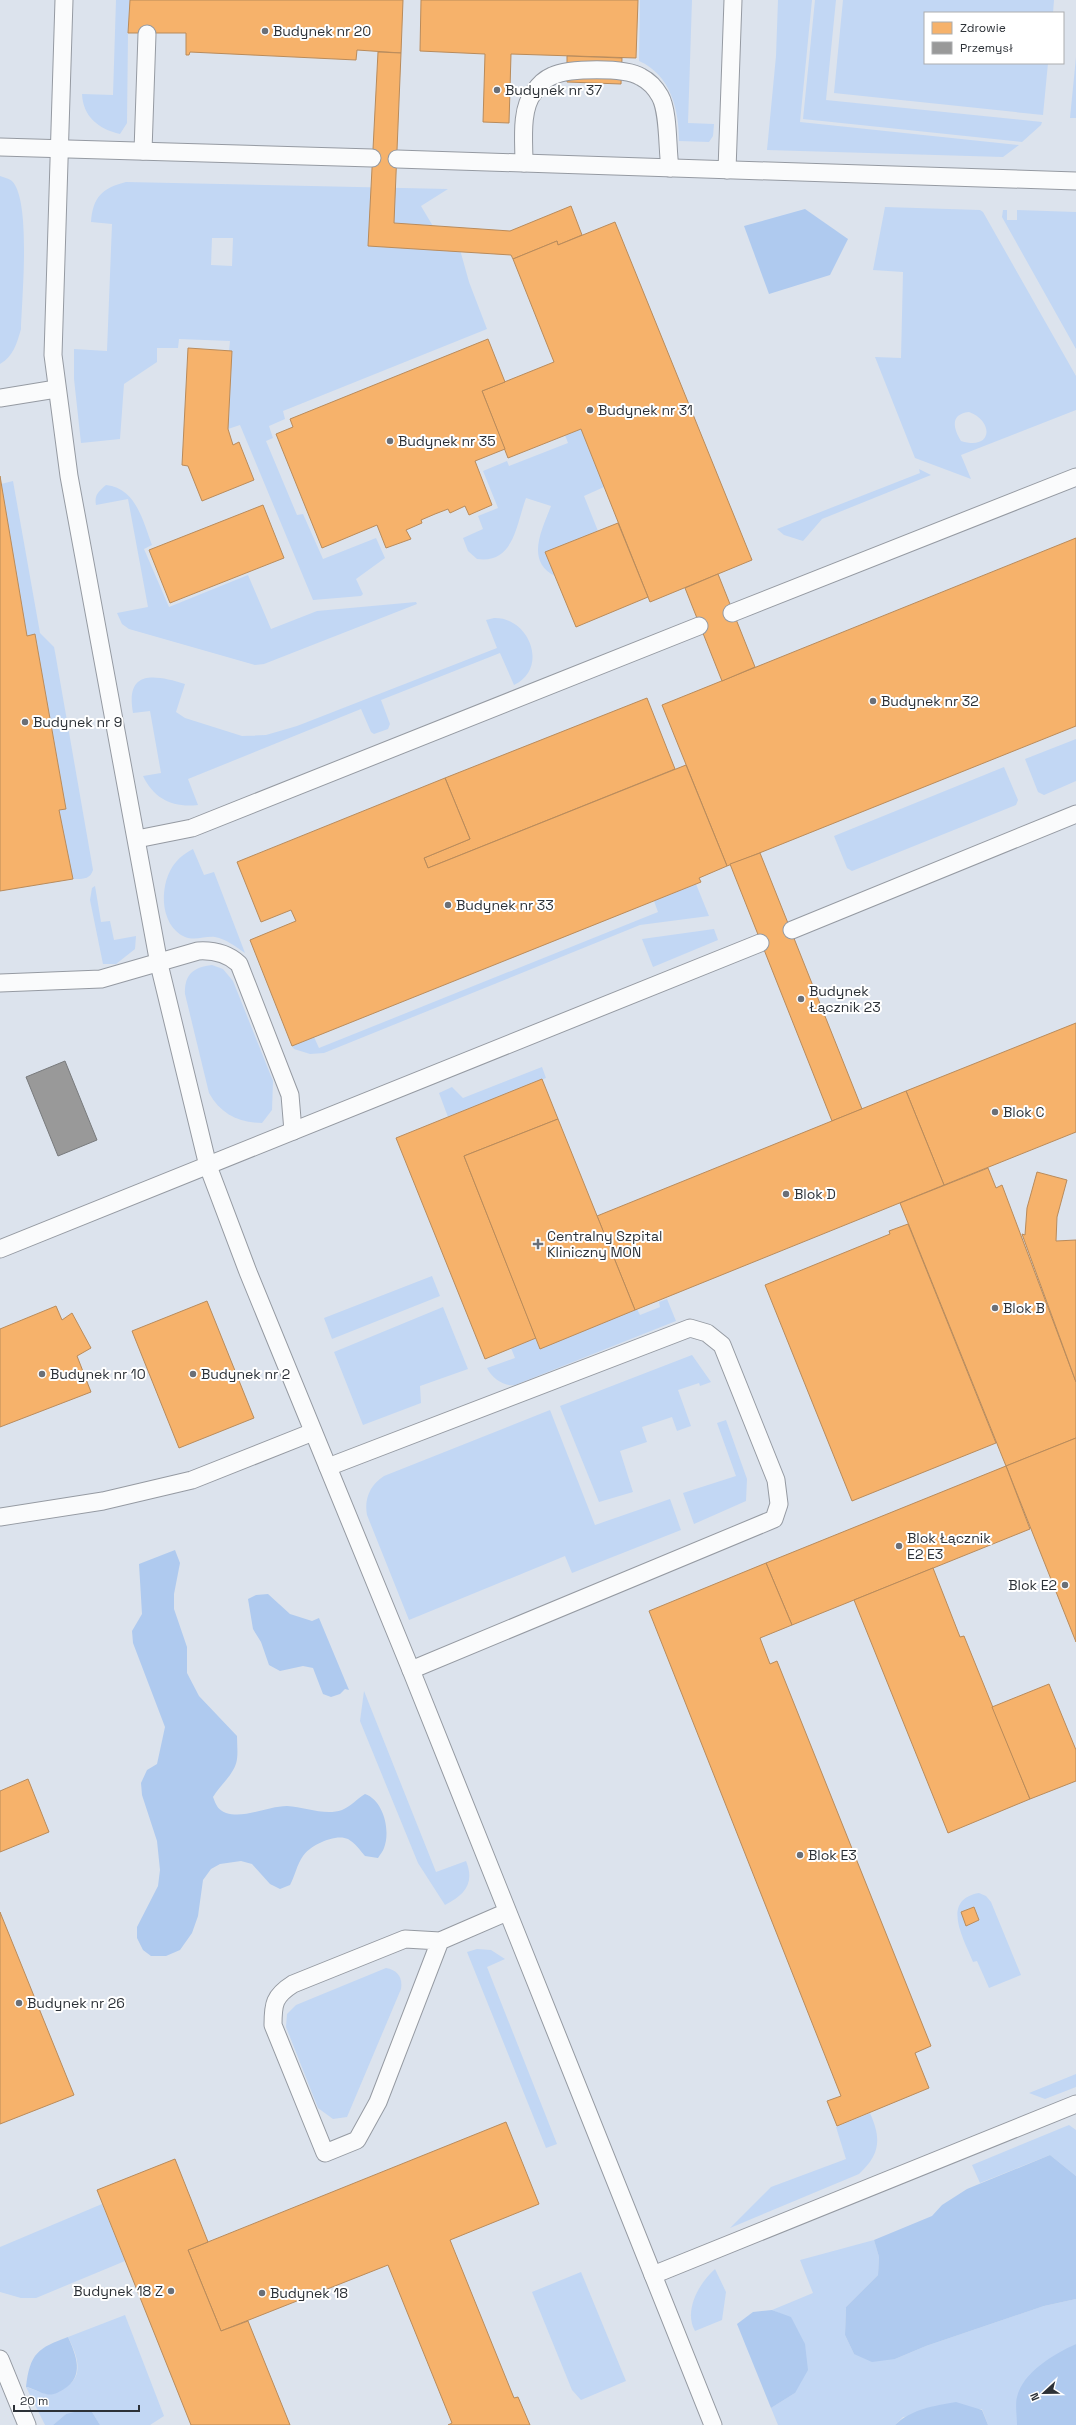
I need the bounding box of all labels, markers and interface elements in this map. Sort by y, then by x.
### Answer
legend [924,12,1064,64]
text: Zdrowie [960,20,1006,36]
place label: Budynek nr 20 [273,22,371,40]
marker: Budynek nr 20 [260,26,270,36]
text: Przemysł [960,40,1014,56]
place label: Budynek nr 37 [505,81,602,99]
marker: Budynek nr 37 [492,85,502,95]
place label: Budynek nr 31 [598,401,693,419]
marker: Budynek nr 31 [585,405,595,415]
place label: Budynek nr 35 [398,432,496,450]
marker: Budynek nr 35 [385,436,395,446]
place label: Budynek nr 32 [881,692,979,710]
marker: Budynek nr 32 [868,696,878,706]
place label: Budynek nr 9 [33,713,122,731]
marker: Budynek nr 9 [20,717,30,727]
place label: Budynek nr 33 [456,896,554,914]
marker: Budynek nr 33 [443,900,453,910]
place label: Budynek Łącznik 23 [809,982,881,1016]
marker: Budynek Łącznik 23 [796,994,806,1004]
place label: Blok C [1003,1103,1044,1121]
marker: Blok C [990,1107,1000,1117]
place label: Blok D [794,1185,836,1203]
marker: Blok D [781,1189,791,1199]
place label: Centralny Szpital Kliniczny MON [547,1227,662,1261]
marker: Centralny Szpital Kliniczny MON [532,1238,544,1250]
place label: Blok B [1003,1299,1045,1317]
marker: Blok B [990,1303,1000,1313]
place label: Budynek nr 10 [50,1365,146,1383]
place label: Budynek nr 2 [201,1365,290,1383]
marker: Budynek nr 10 [37,1369,47,1379]
marker: Budynek nr 2 [188,1369,198,1379]
place label: Blok Łącznik E2 E3 [907,1529,991,1563]
marker: Blok Łącznik E2 E3 [894,1541,904,1551]
place label: Blok E2 [1008,1576,1057,1594]
marker: Blok E2 [1060,1580,1070,1590]
place label: Blok E3 [808,1846,857,1864]
marker: Blok E3 [795,1850,805,1860]
place label: Budynek nr 26 [27,1994,125,2012]
marker: Budynek nr 26 [14,1998,24,2008]
place label: Budynek 18 Z [73,2282,163,2300]
place label: Budynek 18 [270,2284,348,2302]
marker: Budynek 18 Z [166,2286,176,2296]
marker: Budynek 18 [257,2288,267,2298]
north arrow [1024,2373,1064,2413]
scale bar [14,2387,139,2413]
text: N [1027,2391,1043,2403]
text: 20 m [20,2393,48,2409]

